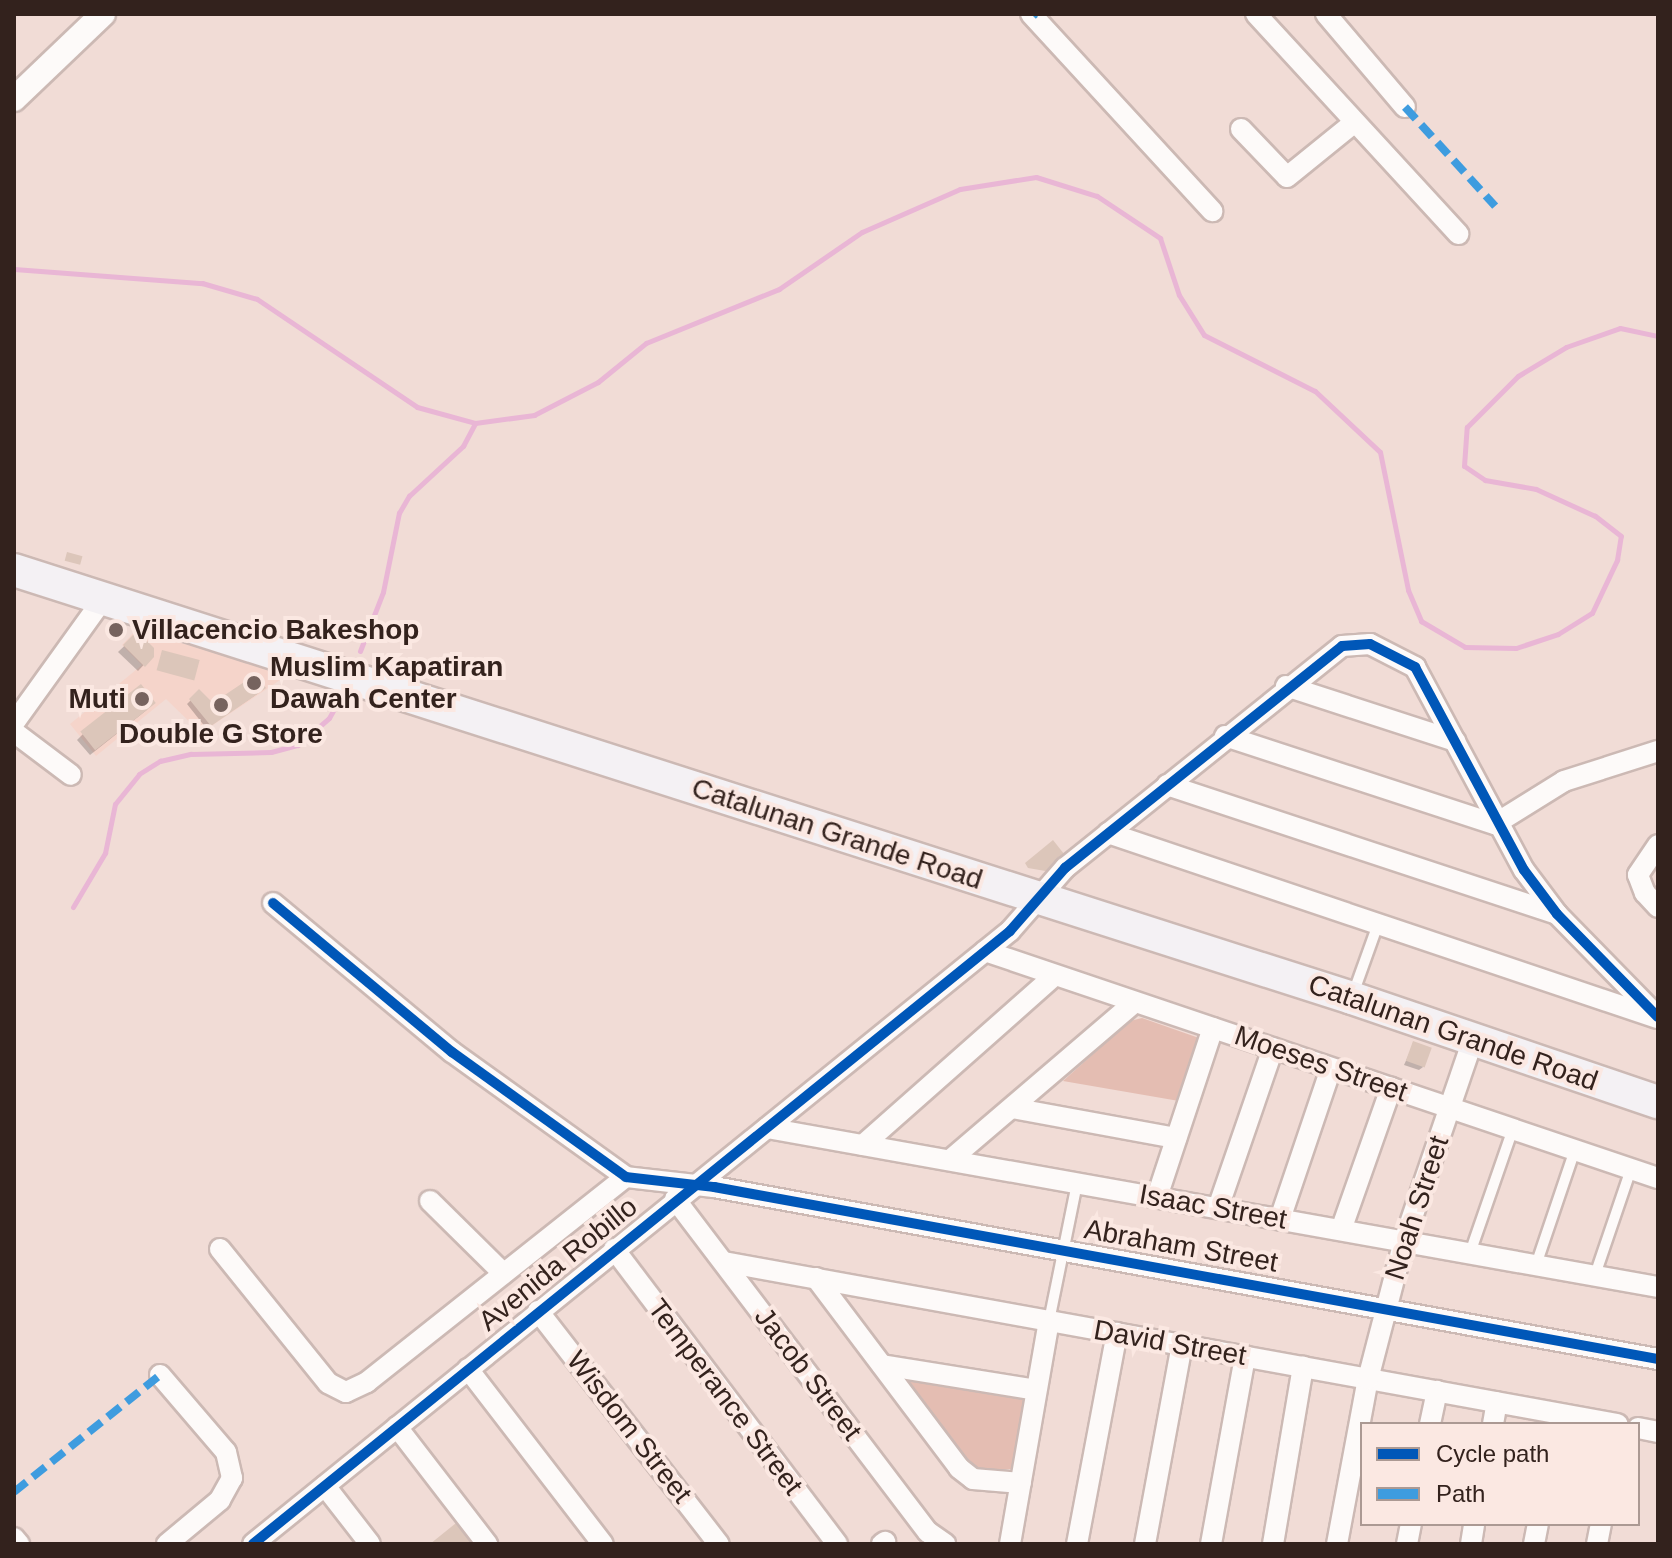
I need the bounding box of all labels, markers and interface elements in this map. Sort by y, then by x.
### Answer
place label: Villacencio Bakeshop [132,613,419,647]
marker: Villacencio Bakeshop [107,621,125,639]
place label: Muslim Kapatiran Dawah Center [270,650,503,716]
marker: Muslim Kapatiran Dawah Center [245,674,263,692]
place label: Muti [68,682,126,716]
marker: Muti [133,690,151,708]
marker: Double G Store [212,696,230,714]
place label: Double G Store [119,717,323,751]
street label: Catalunan Grande Road [687,771,987,897]
street label: Catalunan Grande Road [1304,968,1602,1098]
street label: Moeses Street [1230,1019,1412,1109]
street label: Noah Street [1378,1132,1456,1284]
street label: Isaac Street [1137,1177,1289,1237]
street label: Avenida Robillo [472,1190,644,1338]
street label: Abraham Street [1082,1212,1280,1280]
street label: Temperance Street [640,1292,810,1502]
street label: Jacob Street [747,1301,869,1447]
street label: David Street [1091,1313,1249,1373]
street label: Wisdom Street [559,1344,699,1510]
legend [1360,1422,1640,1526]
text: Cycle path [1436,1440,1549,1467]
text: Path [1436,1480,1485,1507]

